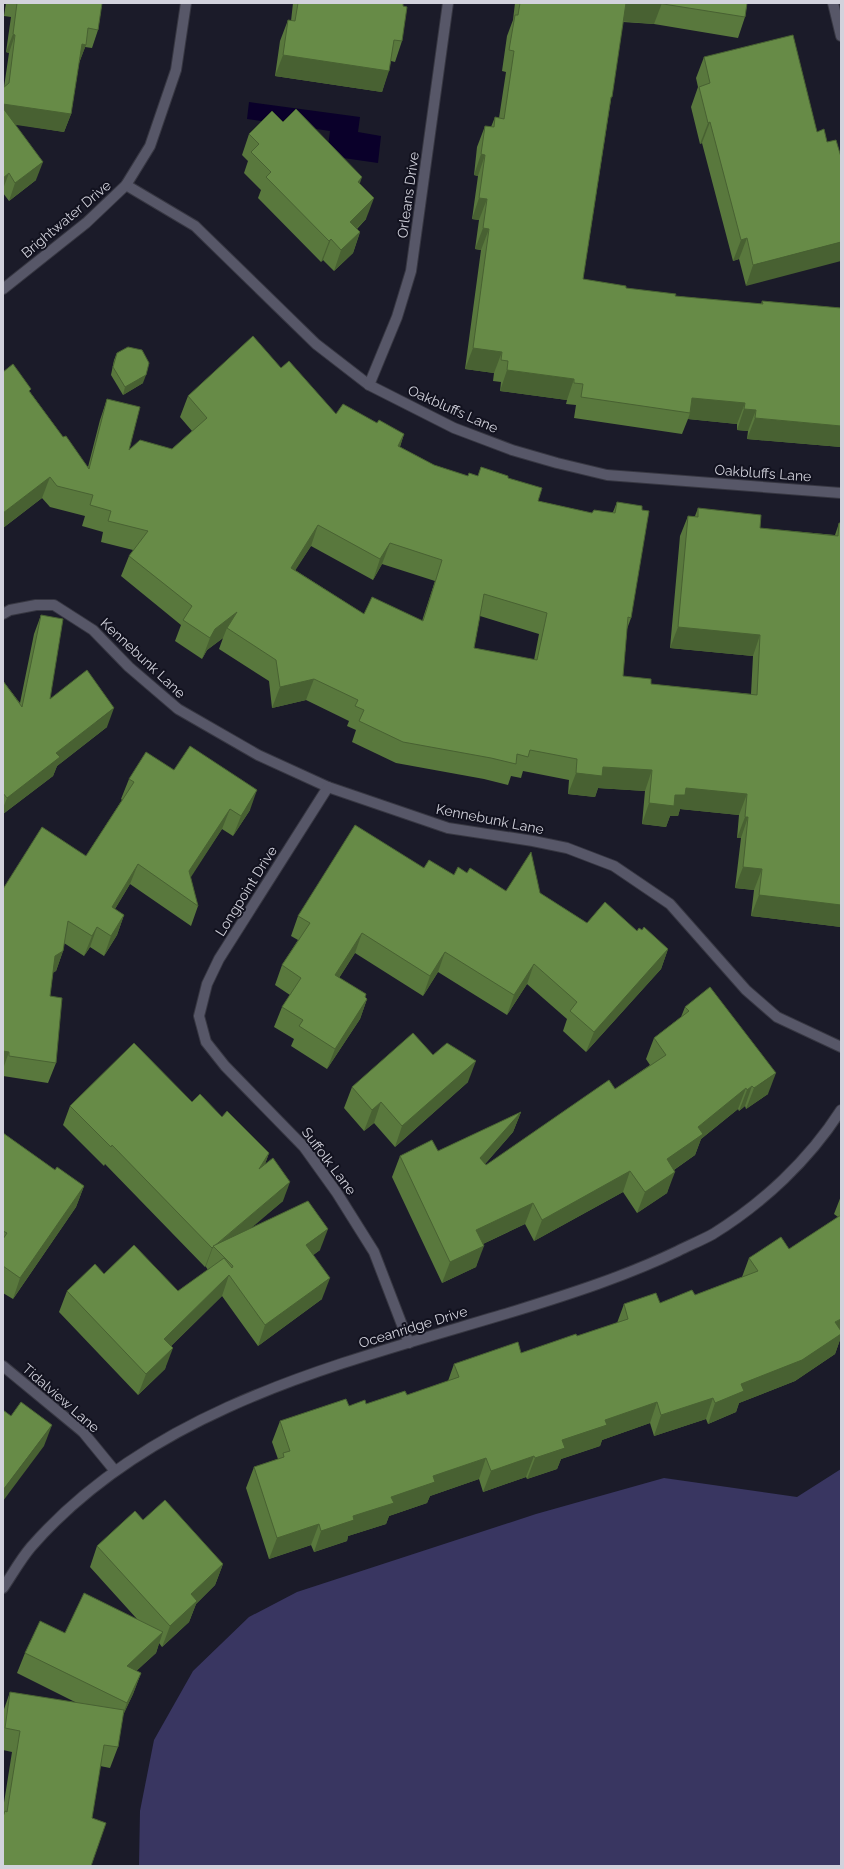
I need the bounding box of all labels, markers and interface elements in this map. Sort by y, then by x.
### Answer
street label: Orleans Drive [394,151,422,239]
street label: Brightwater Drive [18,177,114,261]
street label: Oakbluffs Lane [405,382,501,436]
street label: Oakbluffs Lane [714,462,812,484]
street label: Kennebunk Lane [97,615,189,701]
street label: Kennebunk Lane [435,801,545,837]
street label: Longpoint Drive [212,843,280,939]
street label: Suffolk Lane [299,1124,359,1198]
street label: Oceanridge Drive [357,1303,469,1351]
street label: Tidalview Lane [19,1360,103,1436]

